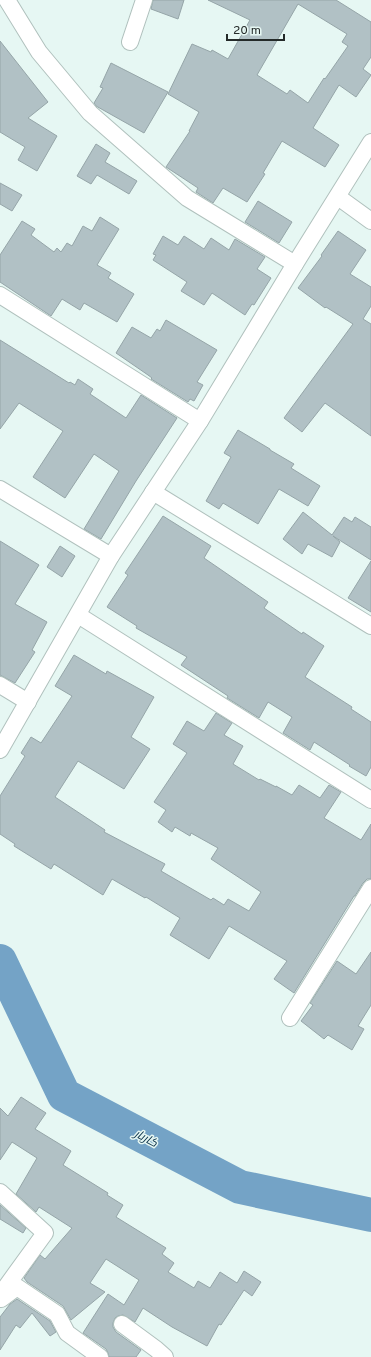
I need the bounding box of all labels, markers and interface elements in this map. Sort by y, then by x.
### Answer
scale bar [227,16,284,42]
text: 20 m [233,23,261,39]
water label: کاربار [129,1125,160,1152]

